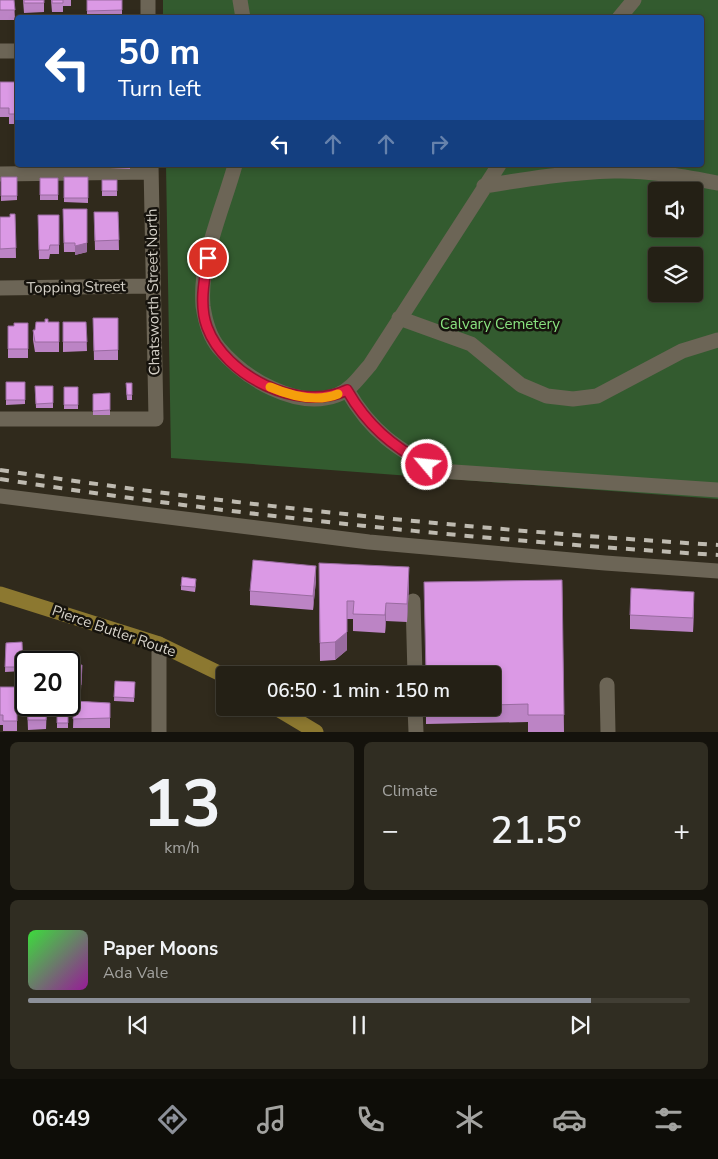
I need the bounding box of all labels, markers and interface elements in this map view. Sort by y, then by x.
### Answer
text: 50 m [118,29,200,76]
icon: left [35,35,100,100]
text: Turn left [118,74,201,104]
icon: left [266,130,294,158]
icon: ahead [319,130,347,158]
icon: ahead [372,130,400,158]
icon: right [425,130,453,158]
map controls [648,182,703,302]
button: sound [648,182,703,237]
street label: Chatsworth Street North [142,208,164,376]
pin [187,237,229,279]
icon: arrive [194,244,222,272]
button: layers [648,247,703,302]
street label: Topping Street [26,276,127,298]
park label: Calvary Cemetery [440,314,560,334]
position arrow [400,438,452,490]
street label: Pierce Butler Route [49,600,179,662]
speed limit sign: 20 [15,651,80,716]
text: 06:50 · 1 min · 150 m [267,678,450,704]
text: 13 [143,760,221,849]
text: Climate [382,780,437,802]
text: 21.5° [490,805,582,856]
text: − [382,812,399,850]
text: + [673,812,690,850]
text: km/h [164,837,200,859]
text: Paper Moons [103,936,218,962]
text: Ada Vale [103,962,168,984]
icon: previous [124,1011,152,1039]
icon: pause [345,1011,373,1039]
icon: next [566,1011,594,1039]
icon: directions [155,1102,190,1137]
icon: music [254,1102,289,1137]
icon: phone [353,1102,388,1137]
icon: climate [452,1102,487,1137]
icon: car [552,1102,587,1137]
icon: filters [651,1102,686,1137]
text: 06:49 [32,1104,90,1134]

